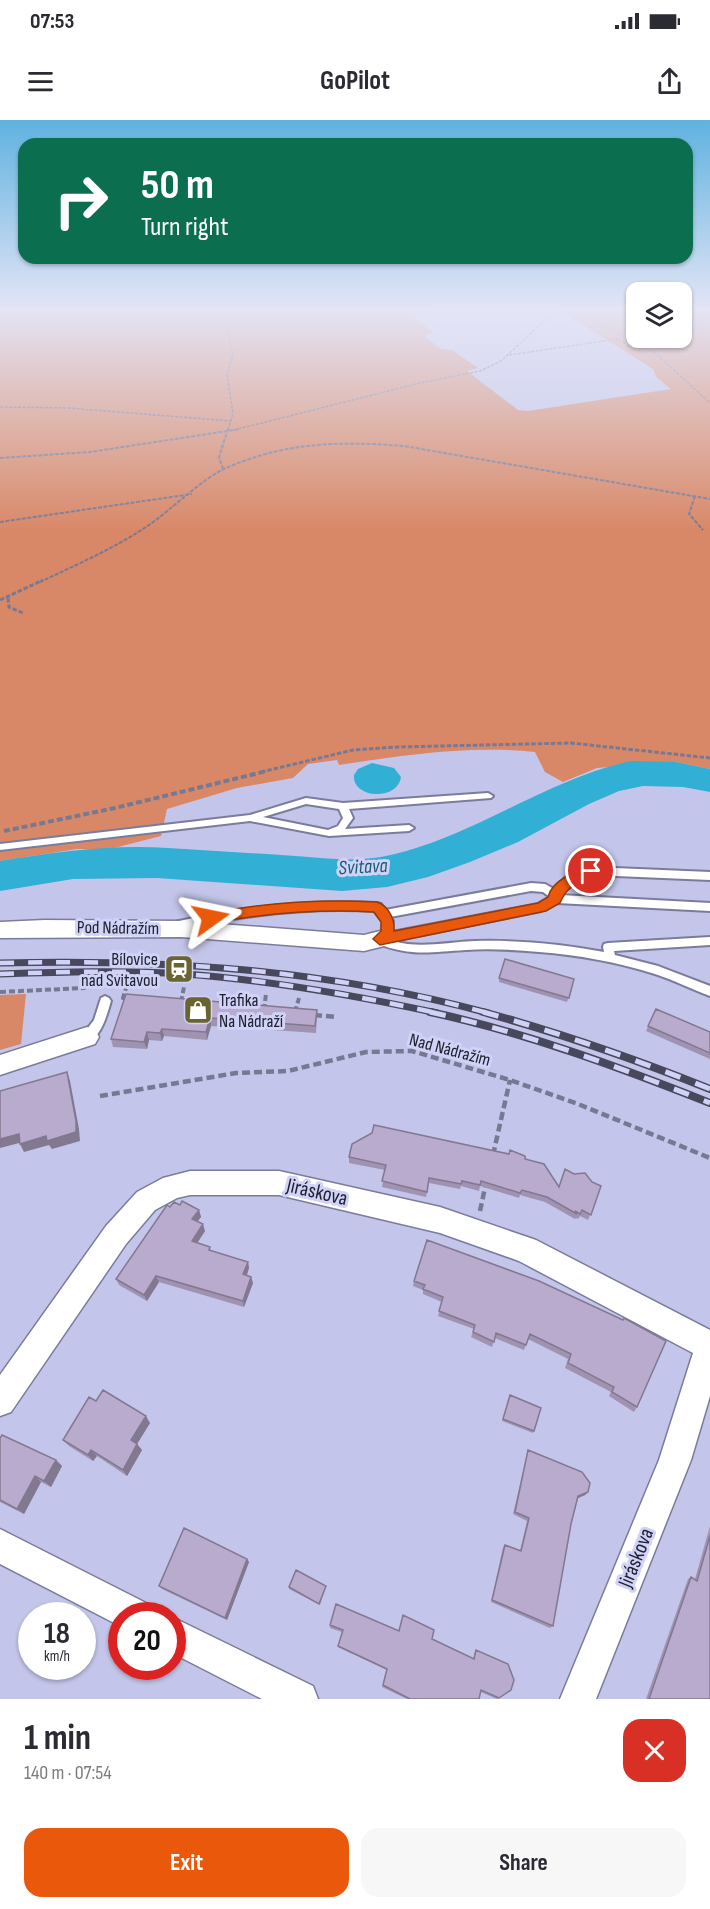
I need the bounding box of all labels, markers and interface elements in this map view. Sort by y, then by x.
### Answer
text: 07:53 [30,8,74,35]
icon: menu [24,65,57,98]
text: GoPilot [320,65,390,97]
icon: share [653,65,686,98]
text: 50 m [141,160,214,211]
icon: right [42,162,120,240]
text: Turn right [141,211,228,243]
map controls [626,282,692,348]
button: layers [626,282,692,348]
pin [565,845,616,896]
water label: Svitava [338,854,388,880]
icon: arrive [574,854,607,887]
position arrow [179,886,243,950]
street label: Pod Nádražím [77,917,159,939]
place label: Bílovice nad Svitavou [81,949,158,991]
station icon: Bílovice nad Svitavou [163,953,195,985]
place label: Trafika Na Nádraží [219,990,284,1032]
shop icon: Trafika Na Nádraží [182,994,214,1026]
street label: Nad Nádražím [407,1029,493,1071]
street label: Jiráskova [283,1173,350,1211]
street label: Jiráskova [612,1525,659,1592]
speed limit sign: 20 [108,1602,186,1680]
text: 18 [44,1616,70,1652]
text: km/h [44,1647,70,1666]
text: 1 min [24,1717,91,1760]
button: close [623,1719,686,1782]
text: 140 m · 07:54 [24,1761,112,1785]
button: Exit [24,1828,349,1897]
button: Share [361,1828,686,1897]

